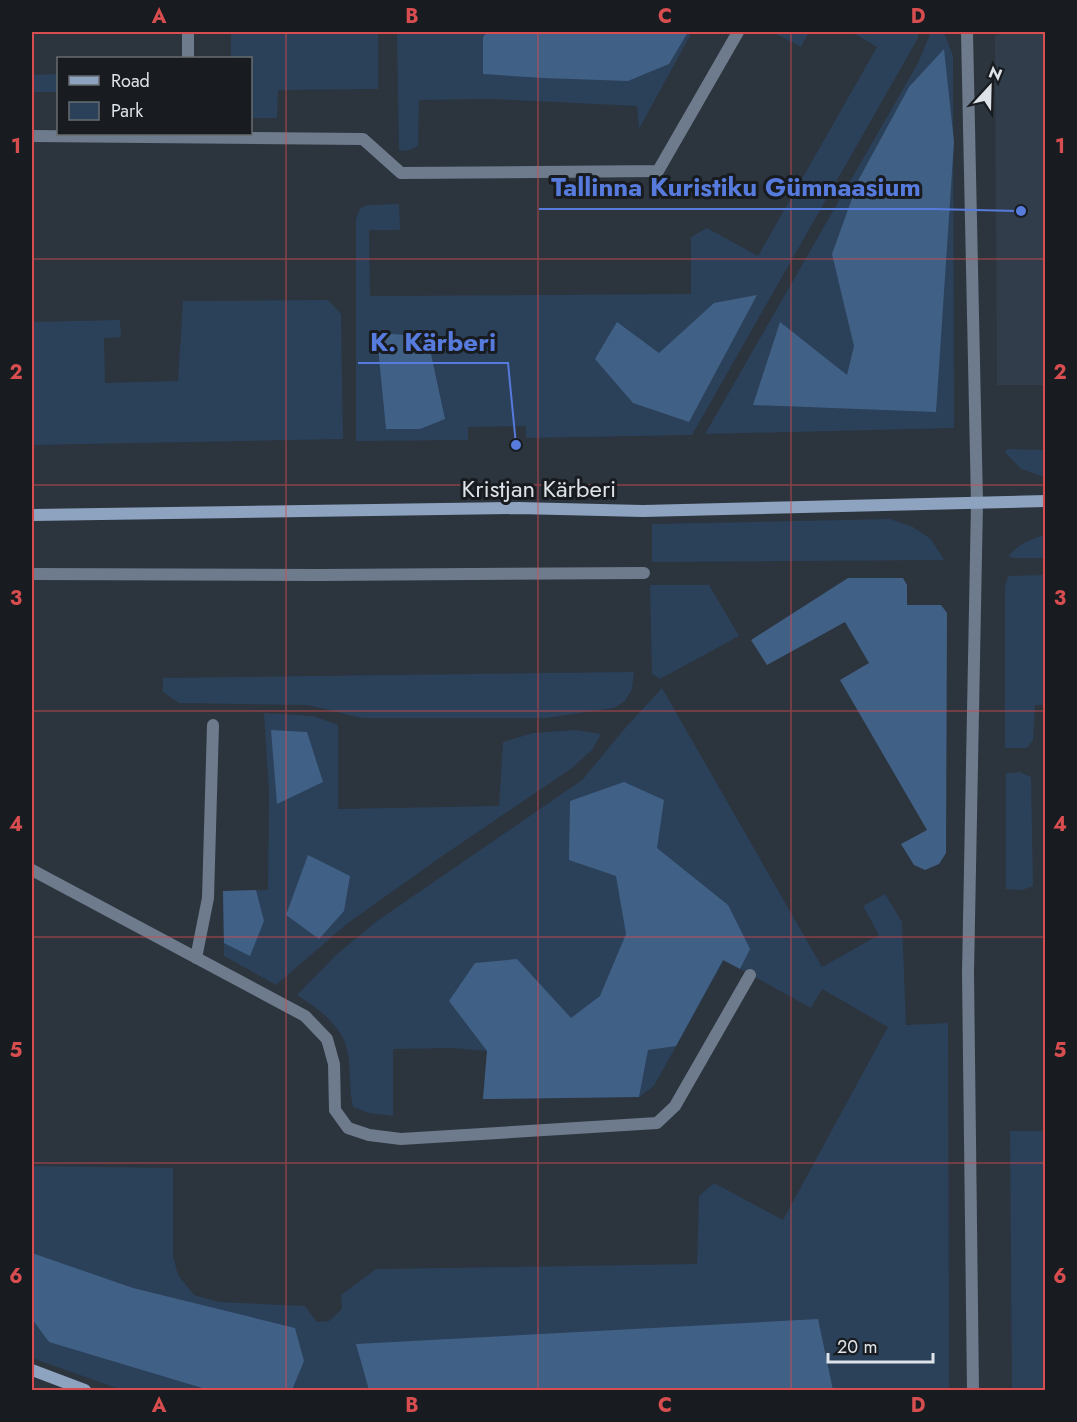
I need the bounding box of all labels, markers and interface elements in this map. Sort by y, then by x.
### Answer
text: A [151,2,167,31]
text: B [405,2,419,31]
text: C [658,2,672,31]
text: D [911,2,925,31]
legend [57,57,252,135]
north arrow [960,57,1020,117]
text: N [985,61,1006,87]
text: Road [111,68,150,94]
text: Park [111,98,143,124]
text: 1 [11,132,21,161]
text: 1 [1055,132,1065,161]
callout: Tallinna Kuristiku Gümnaasium [539,165,933,209]
text: Tallinna Kuristiku Gümnaasium [551,168,921,206]
callout: K. Kärberi [358,319,508,363]
text: K. Kärberi [370,323,496,361]
text: 2 [9,358,23,387]
text: 2 [1053,358,1067,387]
street label: Kristjan Kärberi [462,471,616,506]
text: 3 [10,584,22,613]
text: 3 [1054,584,1066,613]
text: 4 [9,810,23,839]
text: 4 [1053,810,1067,839]
text: 5 [10,1036,23,1065]
text: 5 [1054,1036,1067,1065]
text: 6 [9,1262,23,1291]
text: 6 [1053,1262,1067,1291]
scale bar [828,1326,933,1364]
text: 20 m [837,1334,877,1360]
text: A [151,1391,167,1420]
text: B [405,1391,419,1420]
text: C [658,1391,672,1420]
text: D [911,1391,925,1420]

